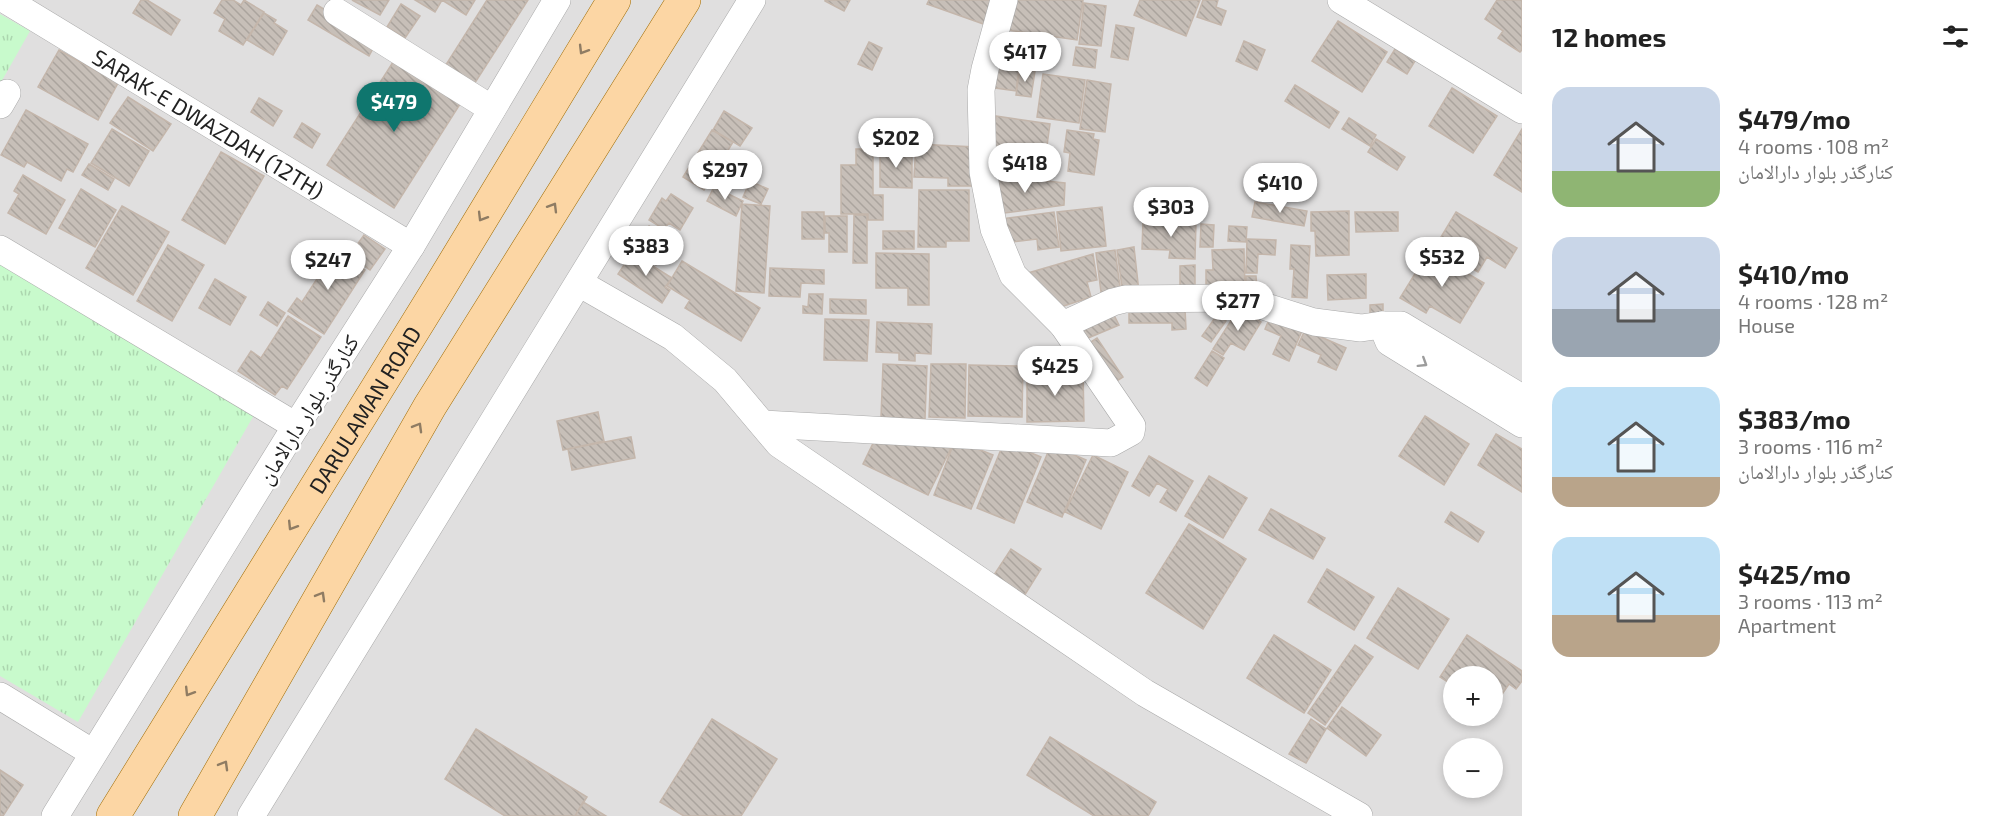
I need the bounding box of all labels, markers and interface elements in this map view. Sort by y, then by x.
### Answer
icon: filters [1939,20,1972,53]
text: 12 homes [1552,21,1666,52]
pin: $417 [989,32,1061,83]
text: $417 [1003,39,1047,63]
street label: SARAK-E DWAZDAH (12TH) [88,43,329,203]
one-way arrow [579,44,591,54]
pin: $479 [358,82,430,133]
text: $479 [371,89,417,113]
text: $479/mo [1738,103,1851,134]
icon: home [1600,111,1672,183]
pin: $202 [860,118,932,169]
text: $202 [872,125,920,149]
text: 4 rooms · 108 m² [1738,134,1889,158]
pin: $418 [989,143,1061,194]
pin: $297 [689,150,761,201]
text: $418 [1002,150,1048,174]
text: $297 [702,157,748,181]
text: کنارگذر بلوار دارالامان [1738,159,1893,183]
pin: $410 [1244,163,1316,214]
text: $410 [1257,170,1303,194]
pin: $303 [1135,187,1207,238]
text: $303 [1148,194,1194,218]
one-way arrow [546,203,557,213]
one-way arrow [478,211,490,221]
pin: $383 [610,226,682,277]
text: $383 [623,233,669,257]
pin: $532 [1406,237,1478,288]
pin: $247 [292,240,364,291]
text: $532 [1419,244,1465,268]
text: $247 [305,247,351,271]
text: $410/mo [1738,258,1849,289]
icon: home [1600,261,1672,333]
pin: $277 [1202,281,1274,332]
text: $277 [1216,288,1260,312]
text: 4 rooms · 128 m² [1738,289,1888,313]
text: House [1738,313,1795,337]
street label: DARULAMAN ROAD [303,321,426,498]
street label: کنارگذر بلوار دارالامان [251,330,365,489]
pin: $425 [1019,346,1091,397]
text: $425 [1032,353,1079,377]
one-way arrow [1417,356,1427,368]
text: $383/mo [1738,403,1851,434]
icon: home [1600,411,1672,483]
one-way arrow [411,423,422,433]
text: 3 rooms · 116 m² [1738,434,1883,458]
text: کنارگذر بلوار دارالامان [1738,459,1893,483]
one-way arrow [287,520,299,530]
text: $425/mo [1738,558,1851,589]
icon: home [1600,561,1672,633]
text: 3 rooms · 113 m² [1738,589,1883,613]
one-way arrow [314,592,325,602]
text: Apartment [1738,613,1836,637]
map controls [1443,666,1503,798]
button: + [1443,666,1503,726]
one-way arrow [185,686,197,696]
button: − [1443,738,1503,798]
one-way arrow [217,761,228,771]

